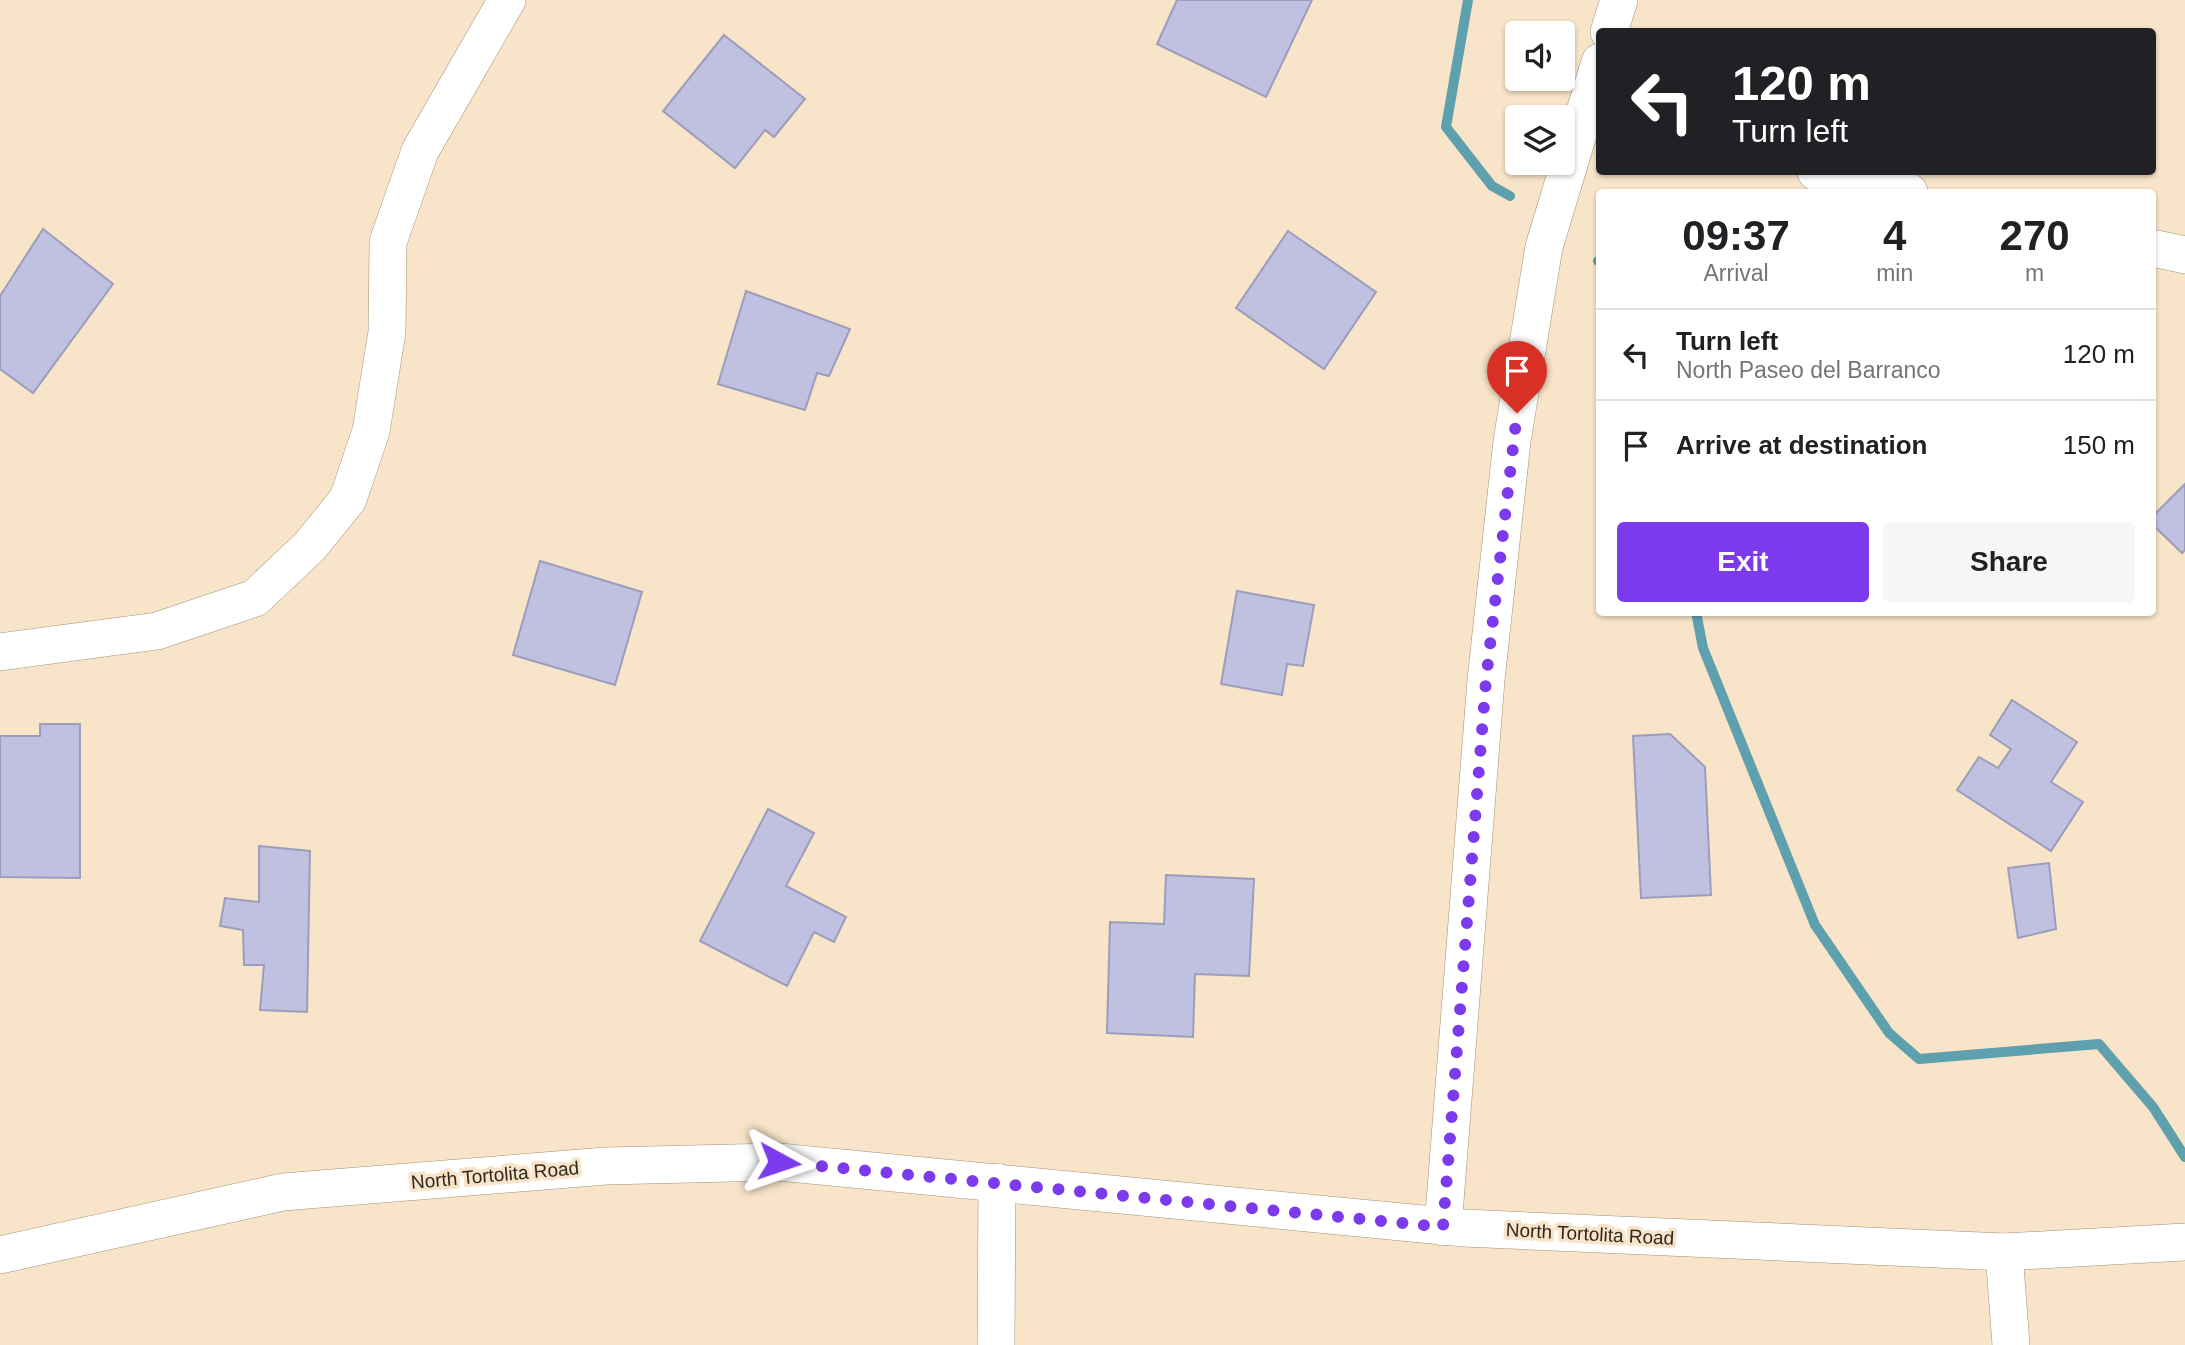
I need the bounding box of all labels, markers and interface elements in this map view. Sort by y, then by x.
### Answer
map controls [1505,21,1575,175]
button: sound [1505,21,1575,91]
icon: left [1617,56,1708,147]
text: 120 m [1732,56,1871,110]
button: layers [1505,105,1575,175]
text: Turn left [1732,113,1848,149]
text: 09:37 [1682,212,1790,259]
text: 4 [1883,212,1906,259]
text: 270 [2000,212,2070,259]
text: Arrival [1703,260,1769,286]
text: min [1876,260,1913,286]
text: m [2025,260,2044,286]
text: Turn left [1676,326,1778,356]
icon: left [1617,336,1655,374]
text: 120 m [2063,339,2135,369]
pin [1487,341,1547,413]
icon: arrive [1498,352,1536,390]
text: North Paseo del Barranco [1676,357,1941,383]
icon: arrive [1617,427,1655,465]
text: Arrive at destination [1676,430,1927,460]
text: 150 m [2063,430,2135,460]
button: Exit [1617,522,1869,602]
button: Share [1883,522,2135,602]
position arrow [742,1125,816,1199]
street label: North Tortolita Road [410,1157,580,1193]
street label: North Tortolita Road [1505,1219,1675,1249]

